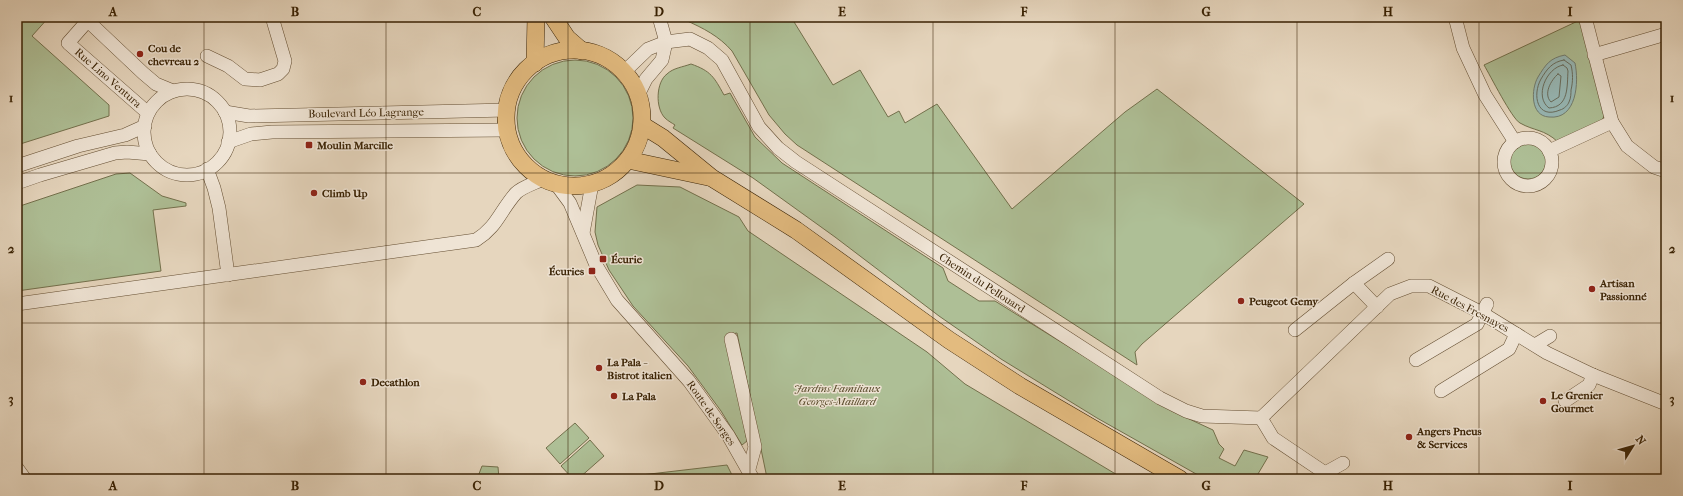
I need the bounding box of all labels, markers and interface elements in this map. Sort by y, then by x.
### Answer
text: A [108,4,118,19]
text: B [291,4,300,19]
text: C [473,4,482,19]
text: D [654,4,664,19]
text: E [838,4,846,19]
text: F [1020,4,1028,19]
text: G [1201,4,1211,19]
text: H [1383,4,1394,19]
text: I [1567,4,1573,19]
place label: Cou de chevreau 2 [148,42,199,68]
street label: Rue Lino Ventura [72,45,145,111]
marker: Cou de chevreau 2 [135,49,145,59]
text: 1 [9,90,14,105]
text: 1 [1670,90,1675,105]
street label: Boulevard Léo Lagrange [308,105,425,121]
place label: Moulin Marcille [316,139,394,152]
marker: Moulin Marcille [304,140,314,150]
place label: Climb Up [322,187,367,200]
marker: Climb Up [309,188,319,198]
text: 2 [8,241,15,256]
text: 2 [1669,241,1676,256]
street label: Chemin du Pellouard [937,250,1028,316]
place label: Écurie [611,253,643,266]
marker: Écurie [598,254,608,264]
place label: Écuries [549,265,584,278]
marker: Écuries [587,266,597,276]
place label: Artisan Passionné [1599,277,1647,303]
street label: Rue des Fresnayes [1429,283,1511,335]
marker: Artisan Passionné [1587,284,1597,294]
place label: Peugeot Gemy [1249,295,1319,308]
marker: Peugeot Gemy [1236,296,1246,306]
place label: La Pala - Bistrot italien [607,356,673,382]
marker: La Pala - Bistrot italien [594,363,604,373]
place label: Decathlon [370,376,420,389]
marker: Decathlon [358,377,368,387]
street label: Route de Sorges [684,378,738,448]
park label: Jardins Familiaux Georges-Maillard [794,382,880,408]
place label: Le Grenier Gourmet [1551,389,1603,415]
place label: La Pala [622,390,657,403]
text: 3 [8,391,14,407]
marker: La Pala [609,391,619,401]
text: 3 [1669,391,1675,407]
marker: Le Grenier Gourmet [1538,396,1548,406]
place label: Angers Pneus & Services [1416,425,1482,451]
north arrow [1613,426,1653,466]
marker: Angers Pneus & Services [1404,432,1414,442]
text: N [1633,433,1649,448]
text: A [108,478,118,493]
text: B [291,478,300,493]
text: C [473,478,482,493]
text: D [654,478,664,493]
text: E [838,478,846,493]
text: F [1020,478,1028,493]
text: G [1201,478,1211,493]
text: H [1383,478,1394,493]
text: I [1567,478,1573,493]

